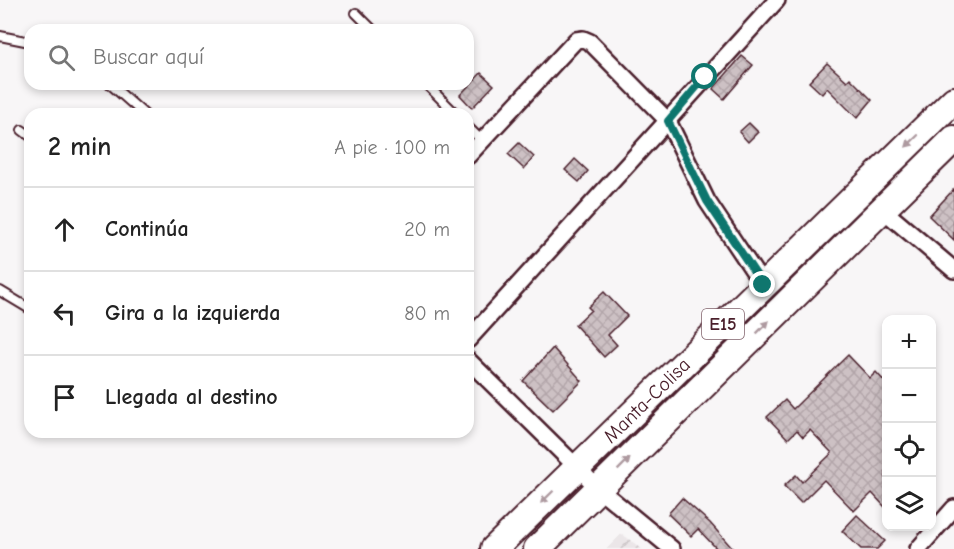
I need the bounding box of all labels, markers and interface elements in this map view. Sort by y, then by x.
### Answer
search box [24,24,474,90]
icon: search [45,41,78,74]
text: Buscar aquí [93,44,204,70]
route start [691,63,717,89]
text: 2 min [48,132,111,162]
one-way arrow [905,133,919,147]
text: A pie · 100 m [334,136,450,159]
icon: ahead [48,213,81,246]
text: Continúa [105,216,189,242]
text: 20 m [404,218,450,241]
route end [749,271,775,297]
icon: left [48,297,81,330]
text: Gira a la izquierda [105,300,280,326]
text: 80 m [404,302,450,325]
road number: E15 [702,309,744,339]
map controls [882,315,936,531]
button: + [882,315,936,369]
one-way arrow [755,320,770,334]
street label: Manta-Colisa [599,353,695,448]
button: − [882,369,936,423]
icon: arrive [48,381,81,414]
text: Llegada al destino [105,384,278,410]
button: locate [882,423,936,477]
one-way arrow [617,458,631,472]
button: layers [882,477,936,531]
one-way arrow [539,490,554,504]

